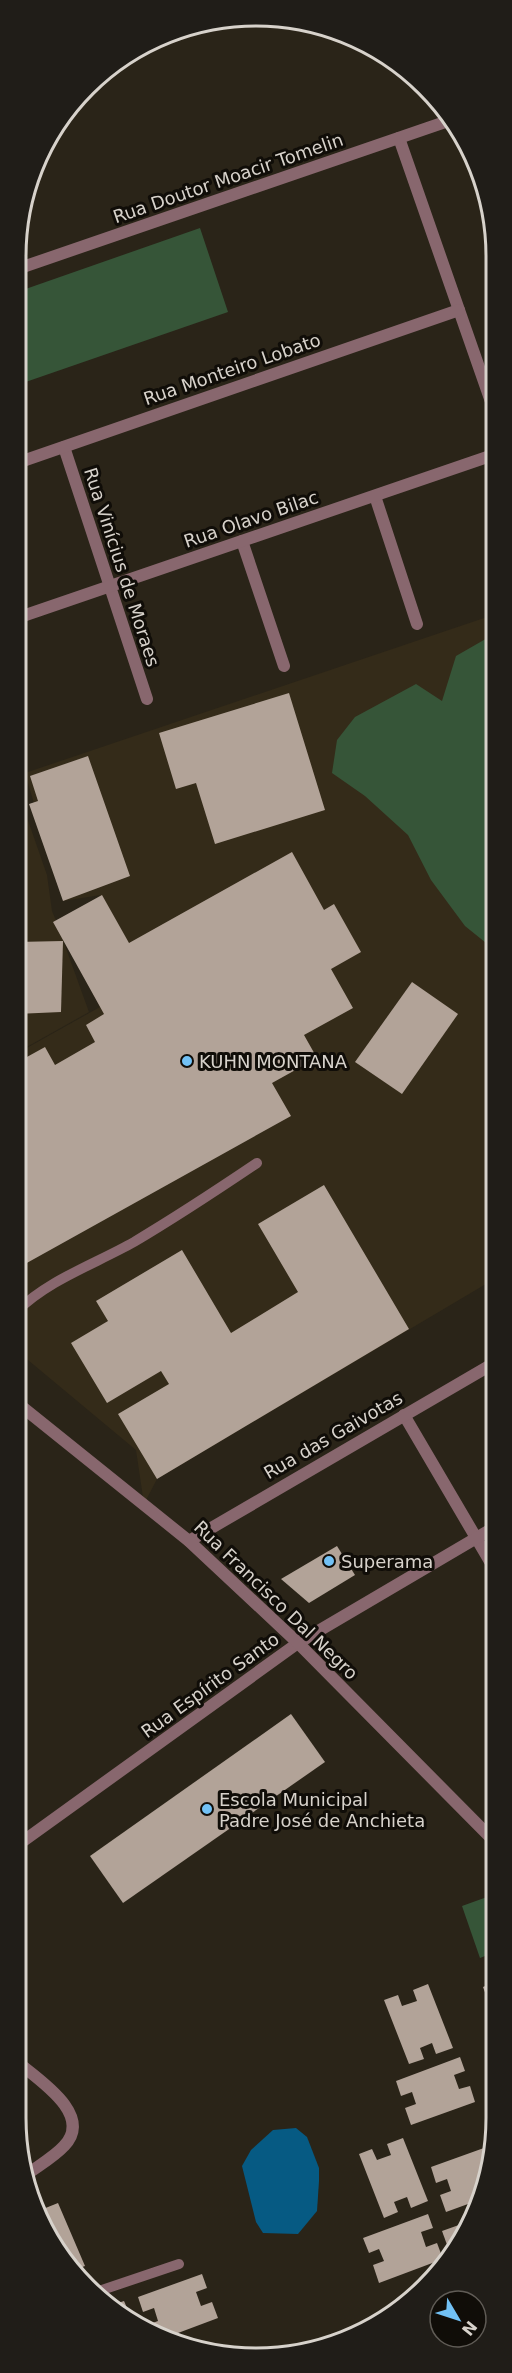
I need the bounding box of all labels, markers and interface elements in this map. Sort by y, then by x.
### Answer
street label: Rua Doutor Moacir Tomelin [110,129,346,227]
street label: Rua Monteiro Lobato [141,329,323,409]
street label: Rua Vinícius de Moraes [80,465,164,669]
street label: Rua Olavo Bilac [181,486,321,552]
place label: KUHN MONTANA [199,1051,348,1072]
marker: KUHN MONTANA [180,1054,194,1068]
street label: Rua das Gaivotas [260,1387,406,1483]
street label: Rua Francisco Dal Negro [190,1516,362,1684]
place label: Superama [341,1551,433,1572]
marker: Superama [322,1554,336,1568]
street label: Rua Espírito Santo [137,1628,283,1742]
place label: Escola Municipal Padre José de Anchieta [219,1789,425,1831]
marker: Escola Municipal Padre José de Anchieta [200,1802,214,1816]
north arrow [428,2289,488,2349]
text: N [458,2317,481,2339]

